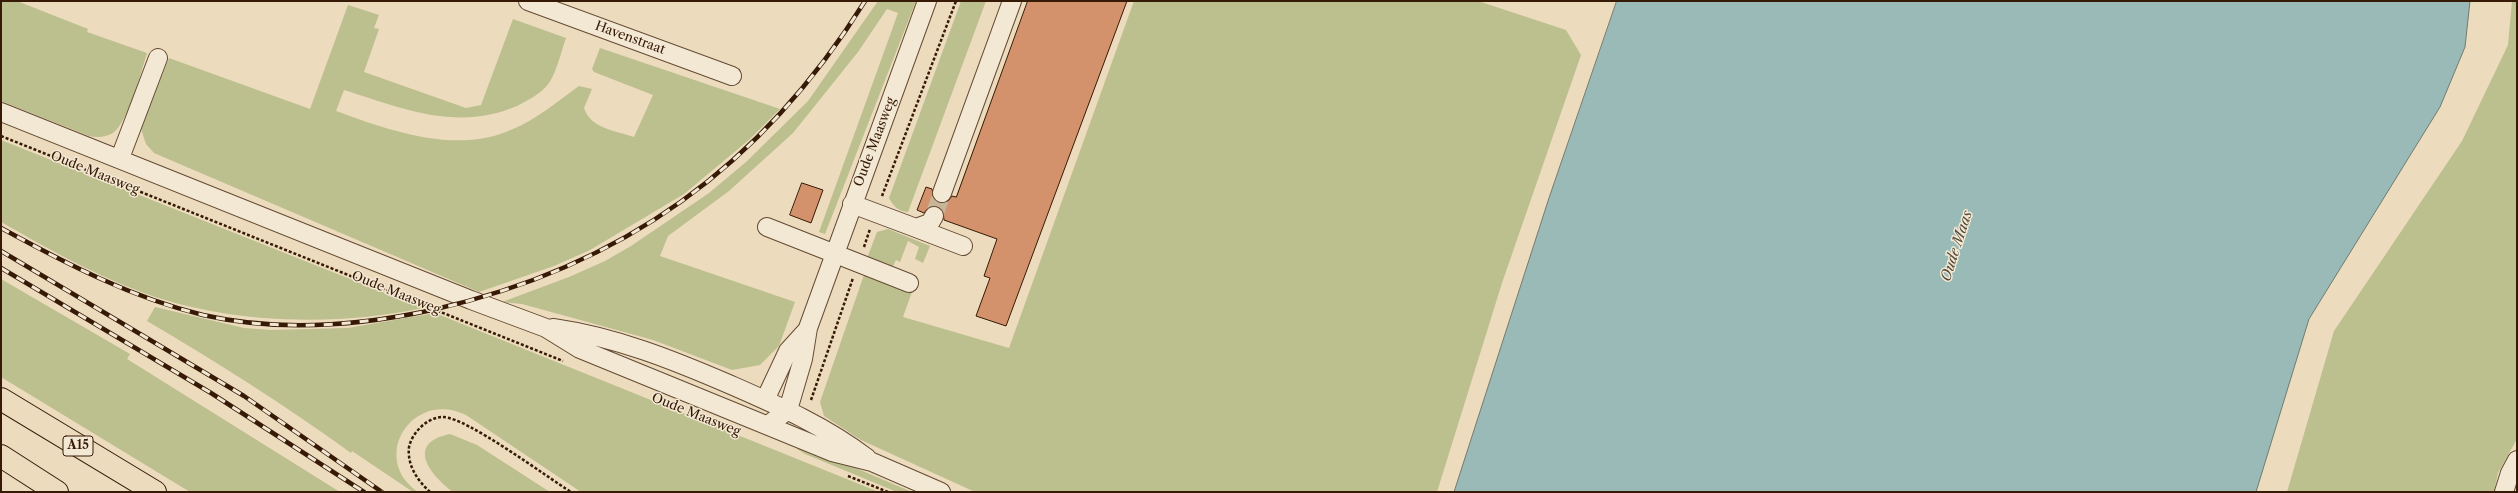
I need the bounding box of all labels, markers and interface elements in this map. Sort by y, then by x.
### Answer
street label: Havenstraat [593,18,667,58]
street label: Oude Maasweg [851,95,899,189]
street label: Oude Maasweg [48,148,142,198]
water label: Oude Maas [1938,208,1976,284]
street label: Oude Maasweg [349,268,443,318]
street label: Oude Maasweg [649,390,743,440]
road number: A15 [63,436,93,456]

